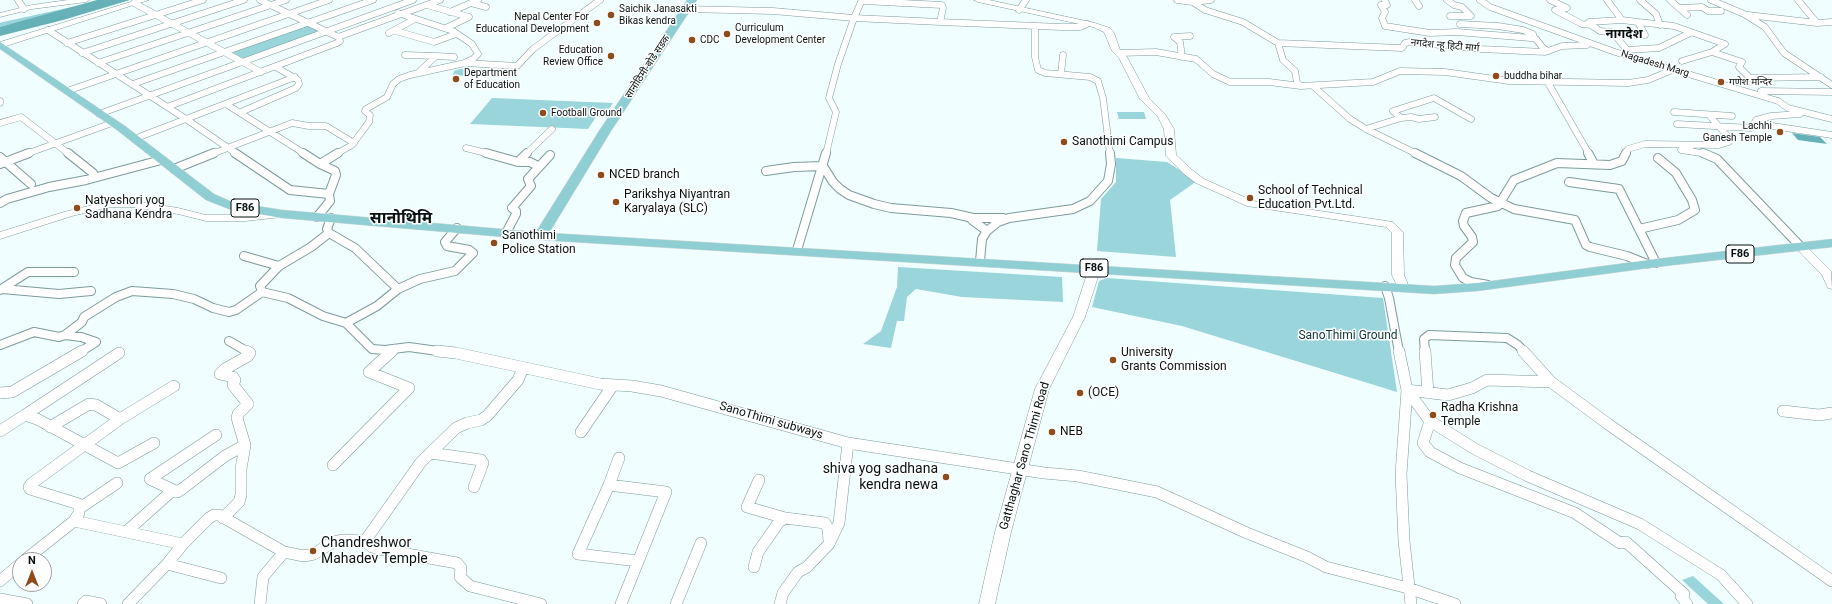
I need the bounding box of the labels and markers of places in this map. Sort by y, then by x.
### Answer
place label: Saichik Janasakti Bikas kendra [619,3,697,26]
marker: Saichik Janasakti Bikas kendra [606,10,616,20]
place label: Nepal Center For Educational Development [476,11,589,34]
marker: Nepal Center For Educational Development [592,18,602,28]
place label: Curriculum Development Center [735,22,825,46]
marker: Curriculum Development Center [722,29,732,39]
place label: CDC [700,34,720,46]
marker: CDC [687,35,697,45]
place label: Education Review Office [543,44,603,68]
marker: Education Review Office [606,51,616,61]
place label: Department of Education [464,67,520,90]
place label: buddha bihar [1504,70,1562,82]
marker: buddha bihar [1491,71,1501,81]
marker: Department of Education [451,74,461,84]
place label: गणेश मन्दिर [1729,76,1772,88]
marker: गणेश मन्दिर [1716,77,1726,87]
place label: Football Ground [551,107,622,119]
marker: Football Ground [538,108,548,118]
place label: Lachhi Ganesh Temple [1703,120,1772,144]
marker: Lachhi Ganesh Temple [1775,127,1785,137]
place label: Sanothimi Campus [1072,135,1173,149]
marker: Sanothimi Campus [1059,137,1069,147]
place label: NCED branch [609,168,680,182]
marker: NCED branch [596,170,606,180]
place label: School of Technical Education Pvt.Ltd. [1258,184,1363,212]
place label: Parikshya Niyantran Karyalaya (SLC) [624,188,730,216]
marker: School of Technical Education Pvt.Ltd. [1245,193,1255,203]
place label: Natyeshori yog Sadhana Kendra [85,194,172,222]
marker: Parikshya Niyantran Karyalaya (SLC) [611,197,621,207]
marker: Natyeshori yog Sadhana Kendra [72,203,82,213]
place label: Sanothimi Police Station [502,229,576,257]
marker: Sanothimi Police Station [489,238,499,248]
place label: University Grants Commission [1121,346,1227,374]
marker: University Grants Commission [1108,355,1118,365]
place label: (OCE) [1088,386,1119,400]
marker: (OCE) [1075,388,1085,398]
place label: Radha Krishna Temple [1441,401,1518,429]
marker: Radha Krishna Temple [1428,410,1438,420]
place label: NEB [1060,425,1083,439]
marker: NEB [1047,427,1057,437]
place label: shiva yog sadhana kendra newa [823,461,938,494]
marker: shiva yog sadhana kendra newa [941,472,951,482]
place label: Chandreshwor Mahadev Temple [321,535,428,568]
marker: Chandreshwor Mahadev Temple [308,546,318,556]

